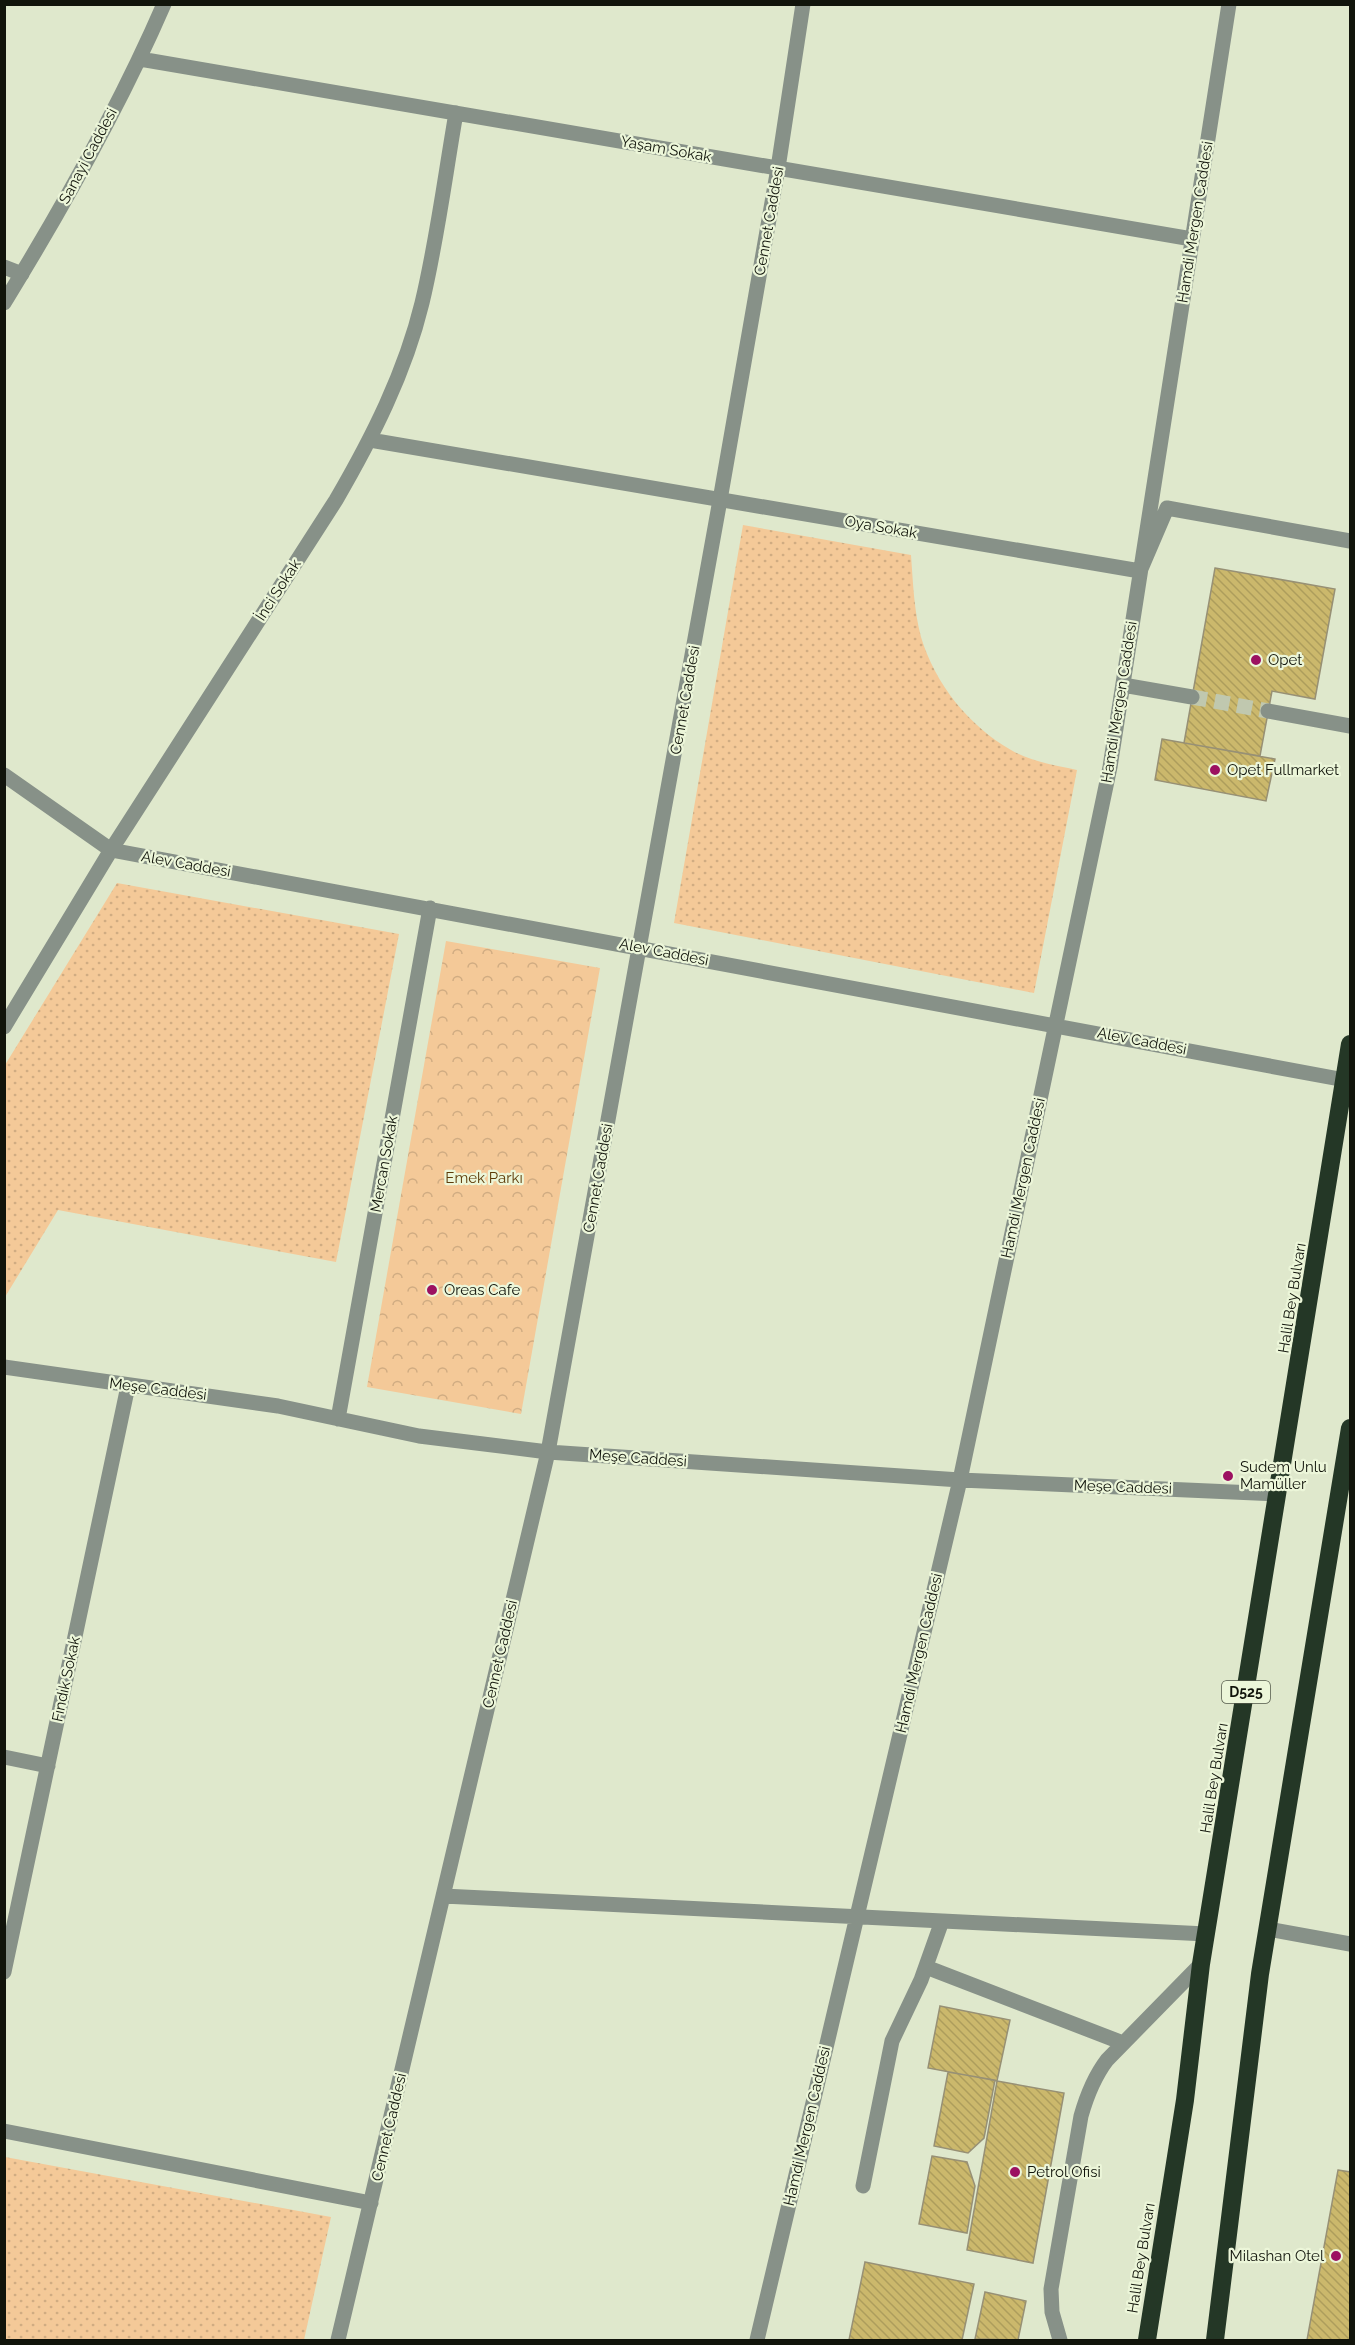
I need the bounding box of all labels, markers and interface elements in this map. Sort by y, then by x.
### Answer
street label: Sanayi Caddesi [55,105,121,207]
street label: Yaşam Sokak [619,132,713,166]
street label: Hamdi Mergen Caddesi [1173,140,1217,304]
street label: Cennet Caddesi [751,165,787,277]
street label: Oya Sokak [843,512,919,542]
street label: İnci Sokak [251,555,305,624]
street label: Hamdi Mergen Caddesi [1097,620,1141,784]
street label: Cennet Caddesi [667,644,703,756]
place label: Opet [1268,651,1302,669]
marker: Opet [1249,653,1263,667]
place label: Opet Fullmarket [1227,761,1339,779]
marker: Opet Fullmarket [1208,763,1222,777]
street label: Alev Caddesi [140,847,232,881]
street label: Alev Caddesi [618,935,710,969]
street label: Alev Caddesi [1096,1024,1188,1058]
street label: Hamdi Mergen Caddesi [997,1096,1049,1260]
street label: Mercan Sokak [367,1114,401,1214]
street label: Cennet Caddesi [580,1122,616,1234]
park label: Emek Parkı [445,1169,523,1187]
street label: Halil Bey Bulvarı [1274,1242,1310,1354]
place label: Oreas Cafe [444,1281,520,1299]
marker: Oreas Cafe [425,1283,439,1297]
street label: Meşe Caddesi [108,1374,208,1404]
street label: Meşe Caddesi [588,1446,688,1470]
place label: Sudem Unlu Mamüller [1240,1458,1327,1493]
marker: Sudem Unlu Mamüller [1221,1469,1235,1483]
street label: Meşe Caddesi [1074,1476,1172,1498]
street label: Hamdi Mergen Caddesi [892,1571,946,1735]
street label: Cennet Caddesi [479,1598,521,1710]
street label: Fındık Sokak [48,1635,84,1723]
road number: D525 [1222,1681,1270,1703]
street label: Halil Bey Bulvarı [1196,1722,1232,1834]
street label: Hamdi Mergen Caddesi [780,2044,834,2208]
street label: Cennet Caddesi [368,2071,410,2183]
place label: Petrol Ofisi [1027,2163,1101,2181]
marker: Petrol Ofisi [1008,2165,1022,2179]
street label: Halil Bey Bulvarı [1123,2202,1159,2314]
place label: Milashan Otel [1230,2247,1325,2265]
marker: Milashan Otel [1329,2249,1343,2263]

